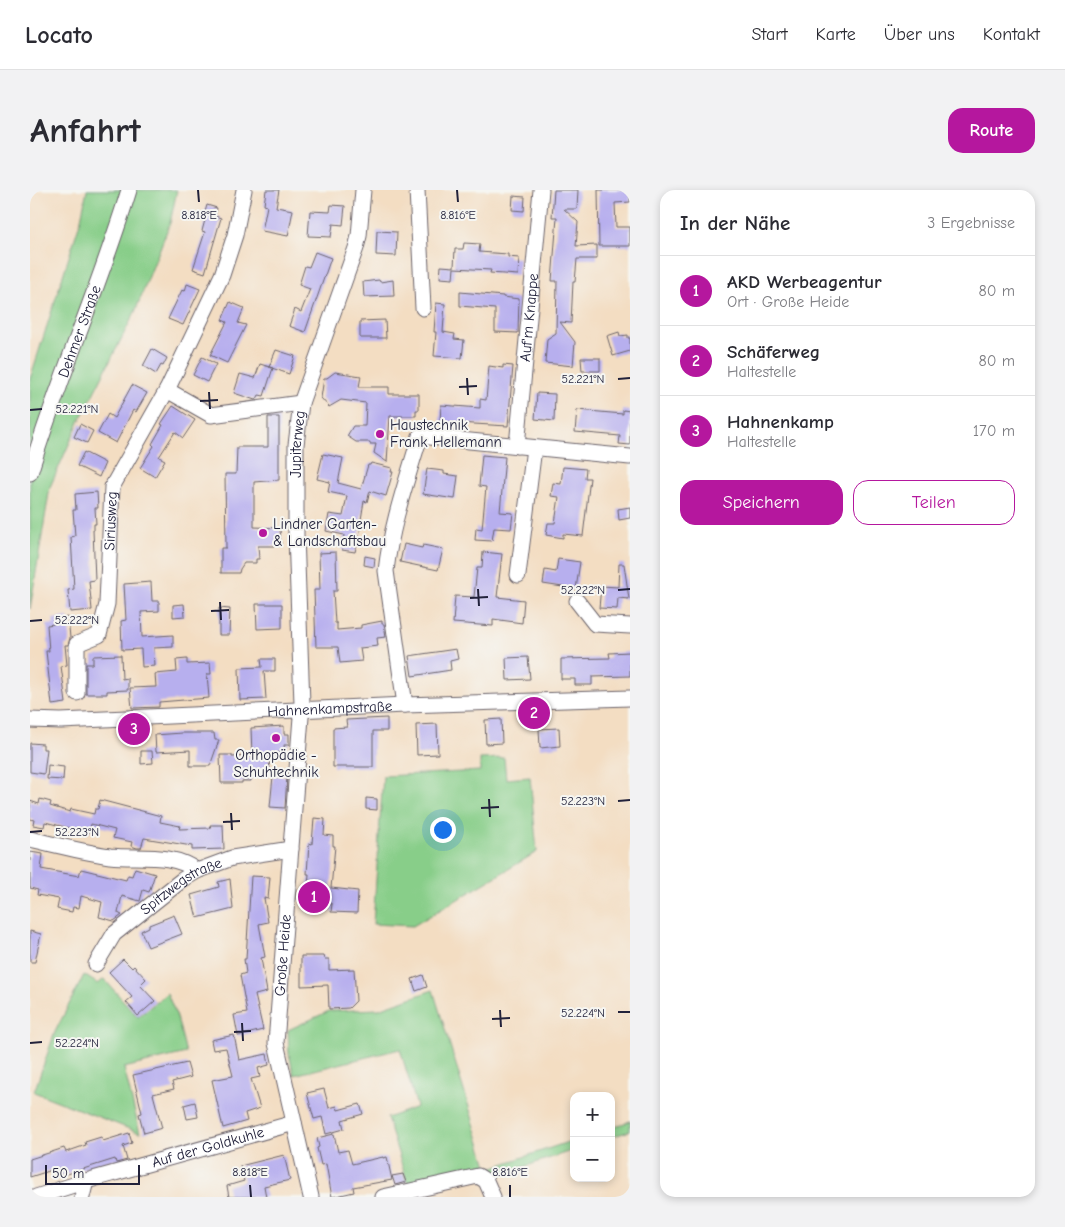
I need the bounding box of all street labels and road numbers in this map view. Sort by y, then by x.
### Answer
street label: Auf'm Knappe [516,272,542,363]
street label: Dehmer Straße [54,282,105,380]
street label: Jupiterweg [287,409,309,478]
street label: Siriusweg [100,491,121,551]
street label: Hahnenkampstraße [267,697,393,720]
street label: Spitzwegstraße [137,853,225,919]
street label: Große Heide [271,913,295,997]
street label: Auf der Goldkuhle [150,1123,267,1171]

